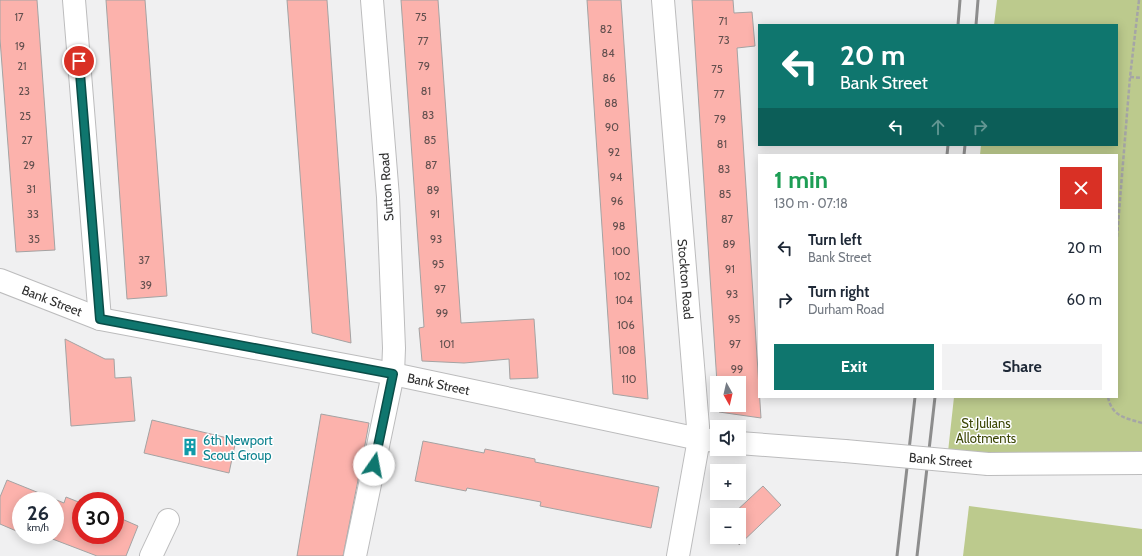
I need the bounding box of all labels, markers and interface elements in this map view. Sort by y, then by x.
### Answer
house number: 17 [14,10,24,24]
house number: 75 [415,10,427,24]
house number: 71 [718,14,728,28]
house number: 82 [600,22,612,36]
house number: 73 [718,33,730,47]
house number: 77 [417,34,429,48]
text: 20 m [840,38,905,72]
house number: 19 [15,39,25,53]
icon: left [774,40,826,92]
pin [62,44,96,78]
house number: 84 [601,46,615,60]
icon: arrive [68,50,90,72]
house number: 21 [17,59,27,73]
house number: 79 [418,59,430,73]
house number: 75 [711,62,723,76]
house number: 86 [603,71,615,85]
text: Bank Street [840,72,928,94]
house number: 23 [18,84,30,98]
house number: 81 [421,84,431,98]
house number: 77 [713,87,725,101]
house number: 88 [604,96,618,110]
house number: 83 [422,108,434,122]
house number: 25 [19,109,31,123]
house number: 79 [714,112,726,126]
icon: left [885,116,907,138]
icon: ahead [927,116,949,138]
icon: right [969,116,991,138]
house number: 90 [605,120,619,134]
house number: 27 [21,133,33,147]
house number: 85 [424,133,436,147]
house number: 81 [717,137,727,151]
house number: 92 [608,145,620,159]
street label: Sutton Road [376,152,396,222]
house number: 29 [23,158,35,172]
house number: 87 [425,158,438,172]
house number: 83 [718,162,730,176]
text: 1 min [774,165,828,194]
button: close [1060,167,1102,209]
house number: 94 [610,170,623,184]
house number: 31 [26,182,36,196]
house number: 89 [427,183,439,197]
house number: 85 [719,187,731,201]
house number: 96 [611,194,623,208]
text: 130 m · 07:18 [774,195,848,211]
house number: 33 [27,207,39,221]
house number: 91 [430,207,440,221]
house number: 87 [721,212,734,226]
house number: 98 [613,219,625,233]
text: Turn left [808,231,862,249]
house number: 35 [28,232,40,246]
house number: 93 [430,232,442,246]
house number: 89 [723,237,735,251]
icon: left [774,237,796,259]
street label: Stockton Road [675,238,697,320]
text: 20 m [1067,239,1102,257]
house number: 100 [612,244,631,258]
text: Bank Street [808,249,871,265]
house number: 37 [138,253,150,267]
house number: 95 [432,257,444,271]
house number: 91 [725,262,735,276]
house number: 102 [613,269,631,283]
house number: 39 [140,278,152,292]
street label: Bank Street [20,281,85,320]
house number: 97 [434,282,446,296]
text: Turn right [808,283,869,301]
house number: 93 [726,287,738,301]
icon: right [774,289,796,311]
text: 60 m [1066,291,1102,309]
house number: 104 [615,293,633,307]
text: Durham Road [808,301,884,317]
house number: 99 [436,306,448,320]
house number: 95 [728,312,740,326]
house number: 106 [617,318,635,332]
house number: 101 [440,337,454,351]
house number: 97 [729,337,741,351]
house number: 108 [618,343,636,357]
button: Exit [774,344,934,390]
button: Share [942,344,1102,390]
house number: 99 [731,362,743,376]
street label: Bank Street [406,369,472,398]
house number: 110 [622,372,637,386]
north arrow [710,376,746,412]
map controls [710,376,746,544]
park label: St Julians Allotments [956,415,1017,446]
button: sound [710,420,746,456]
place label: 6th Newport Scout Group [203,432,273,463]
building icon: 6th Newport Scout Group [180,437,200,457]
position arrow [353,444,395,486]
street label: Bank Street [908,449,974,471]
button: + [710,464,746,500]
speed limit sign: 30 [72,492,124,544]
text: 26 [27,501,49,525]
button: − [710,508,746,544]
text: km/h [27,521,49,534]

